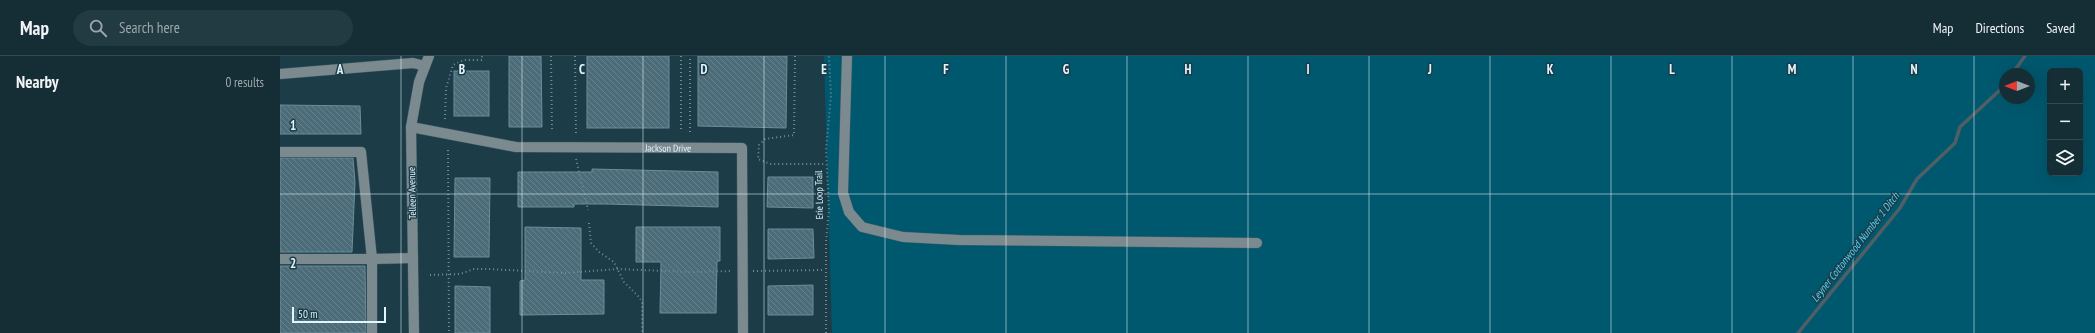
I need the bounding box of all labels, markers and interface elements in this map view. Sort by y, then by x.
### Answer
search box [73,10,353,46]
text: Map [20,16,49,40]
icon: search [87,17,109,39]
text: Search here [119,18,180,37]
text: Map [1933,19,1953,37]
text: Directions [1975,19,2024,37]
text: Saved [2046,19,2075,37]
text: A [336,61,344,78]
text: B [459,61,465,78]
text: C [579,61,585,78]
text: D [701,61,708,78]
text: E [821,61,827,78]
text: F [943,61,949,78]
text: G [1063,61,1070,78]
text: H [1185,61,1192,78]
text: I [1306,61,1310,78]
text: J [1427,61,1432,78]
text: K [1547,61,1554,78]
text: L [1669,61,1675,78]
text: M [1788,61,1797,78]
text: N [1910,61,1918,78]
north arrow [1999,68,2035,104]
map controls [2047,68,2083,176]
button: + [2047,68,2083,104]
text: Nearby [16,71,59,93]
text: 0 results [225,74,264,91]
button: − [2047,104,2083,140]
text: 1 [290,117,296,134]
button: layers [2047,140,2083,176]
street label: Jackson Drive [644,141,691,154]
street label: Telleen Avenue [405,167,419,219]
street label: Erie Loop Trail [812,170,826,220]
water label: Leyner Cottonwood Number 1 Ditch [1808,189,1903,304]
text: 2 [290,255,296,272]
scale bar [292,305,386,324]
text: 50 m [298,307,317,321]

